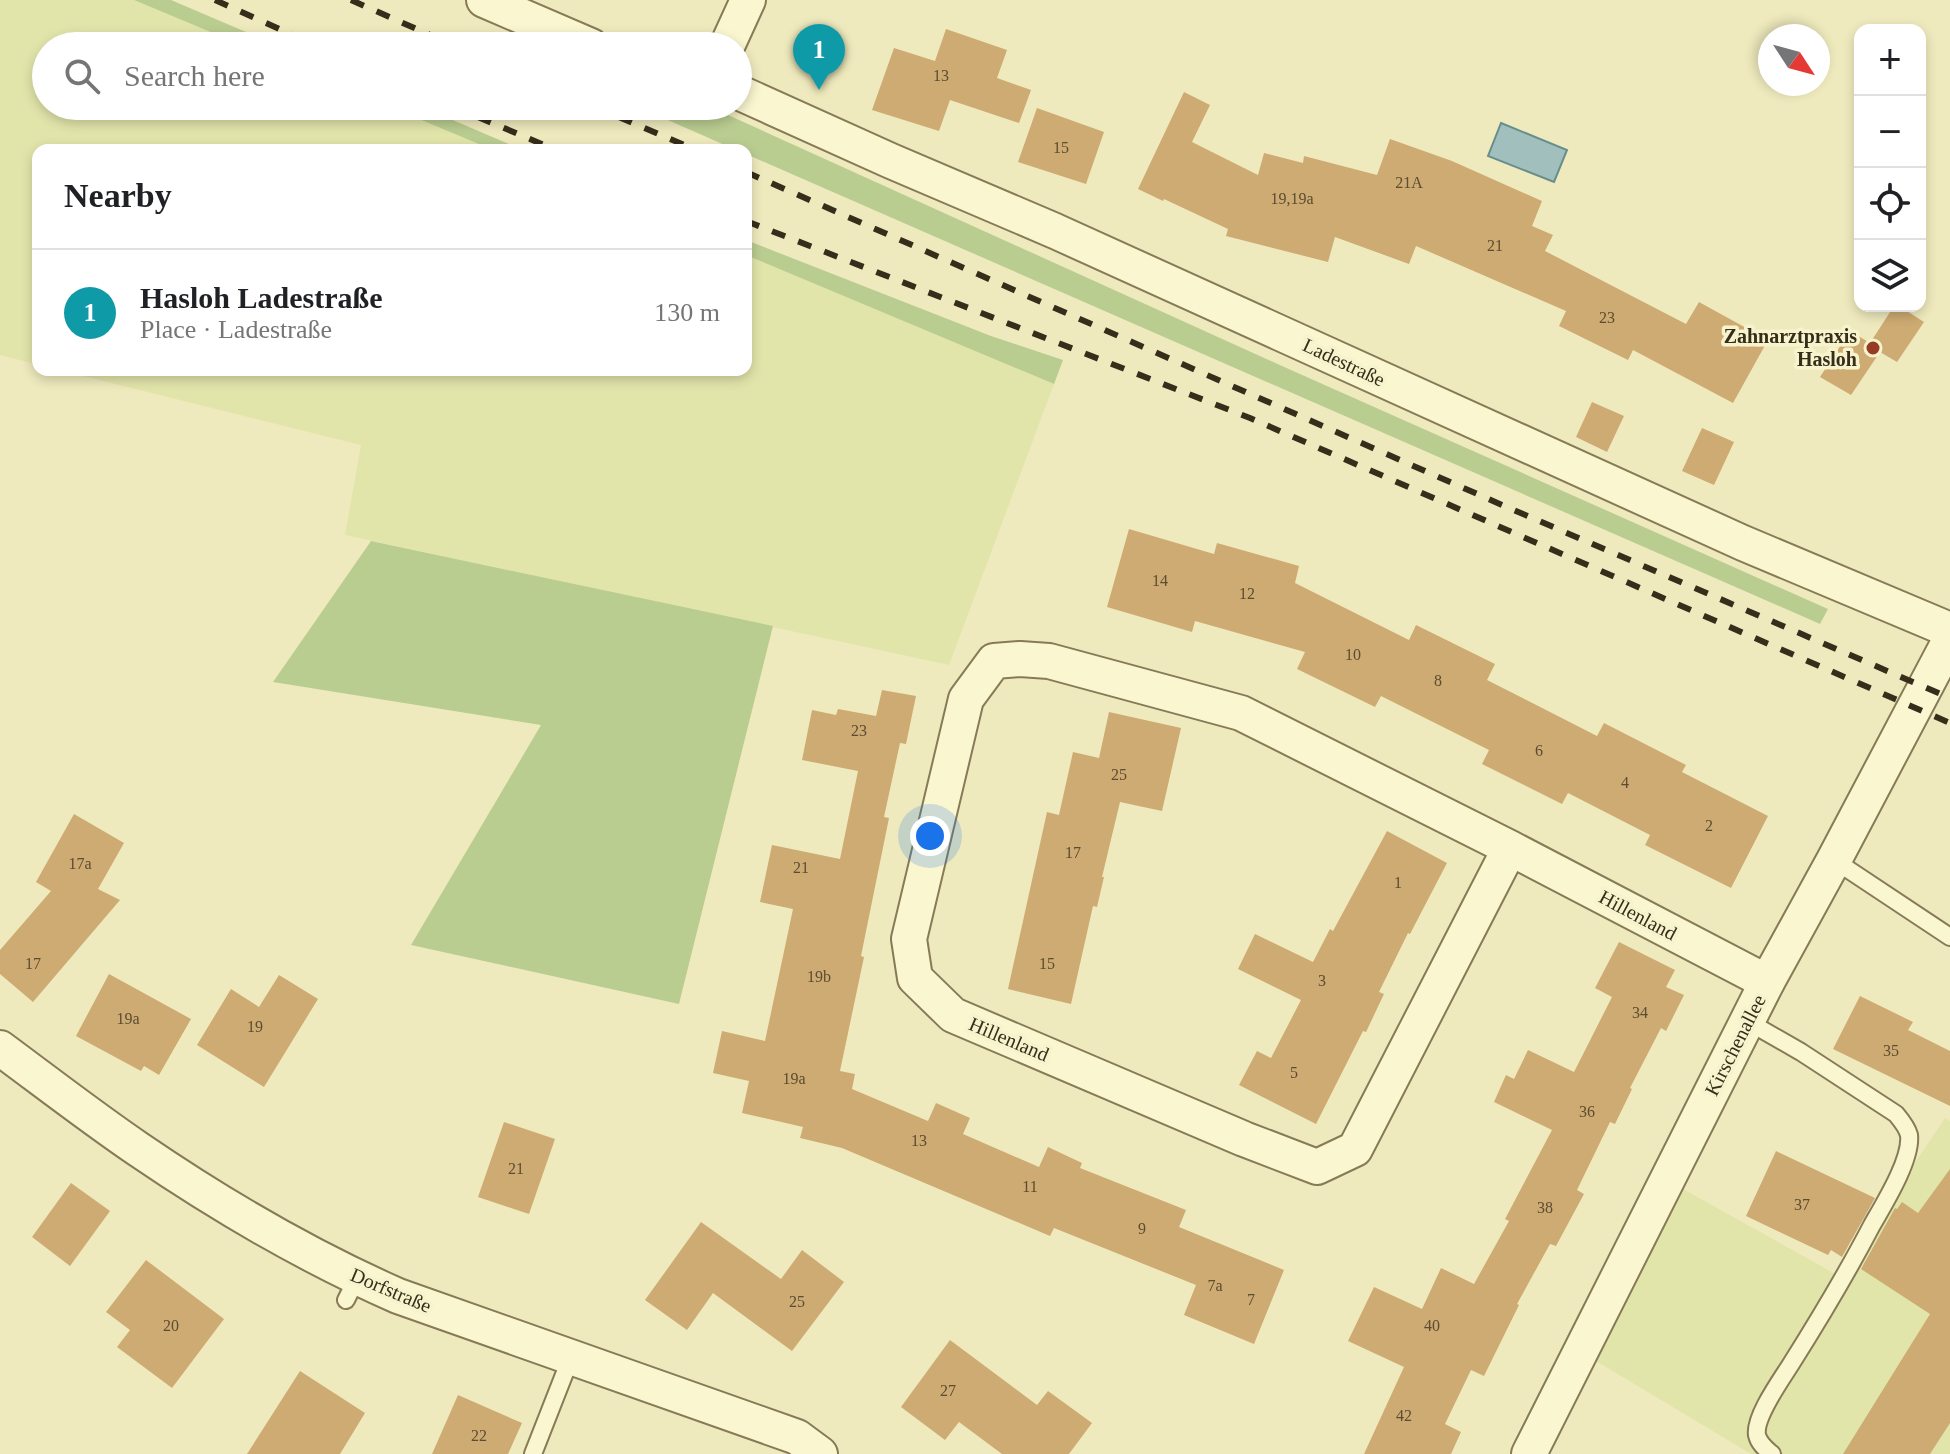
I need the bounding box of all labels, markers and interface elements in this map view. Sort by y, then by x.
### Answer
pin: 1 [793,24,845,90]
north arrow [1758,24,1830,96]
map controls [1854,24,1926,312]
button: + [1854,24,1926,96]
search box [32,32,752,120]
icon: search [60,54,104,98]
text: Search here [124,59,265,92]
house number: 13 [933,67,949,84]
button: − [1854,96,1926,168]
house number: 15 [1053,139,1069,156]
button: locate [1854,168,1926,240]
house number: 21A [1395,174,1423,191]
text: Nearby [64,177,172,214]
house number: 19,19a [1270,190,1314,207]
house number: 21 [1487,237,1503,254]
button: layers [1854,240,1926,312]
text: Hasloh Ladestraße [140,281,383,314]
text: 1 [84,298,97,327]
text: 130 m [654,298,720,327]
house number: 23 [1599,309,1615,326]
text: Place · Ladestraße [140,315,332,344]
place label: Zahnarztpraxis Hasloh [1724,325,1857,370]
street label: Ladestraße [1300,333,1389,391]
marker: Zahnarztpraxis Hasloh [1864,339,1882,357]
house number: 14 [1152,572,1168,589]
house number: 12 [1239,585,1255,602]
house number: 10 [1345,646,1361,663]
house number: 8 [1434,672,1442,689]
house number: 23 [851,722,867,739]
house number: 6 [1535,742,1543,759]
house number: 25 [1111,766,1127,783]
house number: 4 [1621,774,1629,791]
your location [910,816,950,856]
house number: 2 [1705,817,1713,834]
house number: 17 [1065,844,1081,861]
house number: 17a [68,855,92,872]
house number: 21 [793,859,809,876]
house number: 1 [1394,874,1402,891]
street label: Hillenland [1596,885,1680,945]
house number: 17 [25,955,41,972]
house number: 15 [1039,955,1055,972]
house number: 19b [807,968,831,985]
house number: 3 [1318,972,1326,989]
street label: Kirschenallee [1700,991,1770,1099]
house number: 34 [1632,1004,1648,1021]
house number: 19a [116,1010,140,1027]
street label: Hillenland [966,1012,1052,1066]
house number: 19 [247,1018,263,1035]
house number: 35 [1883,1042,1899,1059]
house number: 5 [1290,1064,1298,1081]
house number: 19a [782,1070,806,1087]
house number: 36 [1579,1103,1595,1120]
house number: 13 [911,1132,927,1149]
house number: 21 [508,1160,524,1177]
house number: 11 [1022,1178,1038,1195]
house number: 37 [1794,1196,1810,1213]
house number: 38 [1537,1199,1553,1216]
house number: 9 [1138,1220,1146,1237]
street label: Dorfstraße [347,1263,435,1317]
house number: 7a [1207,1277,1223,1294]
house number: 7 [1247,1291,1255,1308]
house number: 25 [789,1293,805,1310]
house number: 20 [163,1317,179,1334]
house number: 40 [1424,1317,1440,1334]
house number: 27 [940,1382,956,1399]
house number: 42 [1396,1407,1412,1424]
house number: 22 [471,1427,487,1444]

